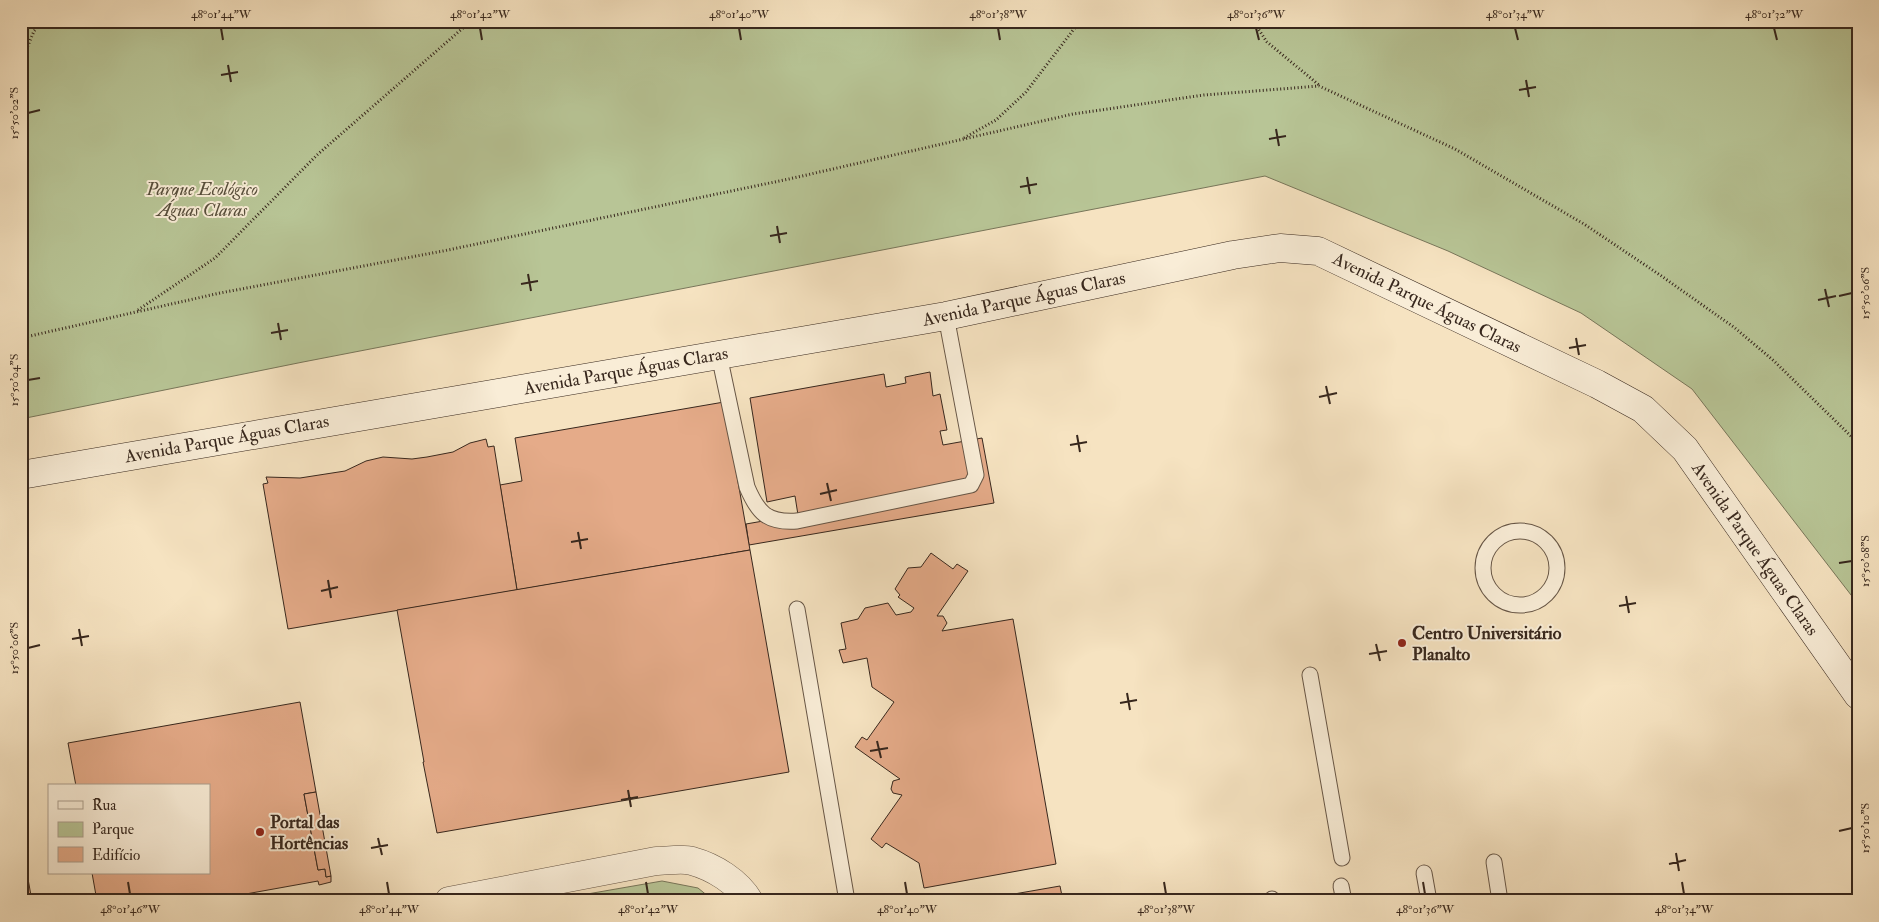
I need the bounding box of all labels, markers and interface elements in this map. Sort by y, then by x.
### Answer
text: 48°01'44"W [191,7,252,22]
text: 48°01'42"W [450,7,511,22]
text: 48°01'40"W [709,7,770,22]
text: 48°01'38"W [969,7,1028,22]
text: 48°01'36"W [1227,7,1286,22]
text: 48°01'34"W [1486,7,1545,22]
text: 48°01'32"W [1745,7,1804,22]
text: 15°50'02"S [7,87,22,139]
park label: Parque Ecológico Águas Claras [145,178,258,222]
street label: Avenida Parque Águas Claras [1328,247,1525,359]
street label: Avenida Parque Águas Claras [919,266,1128,332]
text: 15°50'06"S [1858,267,1873,319]
street label: Avenida Parque Águas Claras [521,342,730,400]
text: 15°50'04"S [7,354,22,406]
street label: Avenida Parque Águas Claras [122,410,331,468]
street label: Avenida Parque Águas Claras [1686,457,1824,640]
text: 15°50'08"S [1858,535,1873,587]
text: 15°50'06"S [7,622,22,674]
place label: Centro Universitário Planalto [1412,622,1562,666]
marker: Centro Universitário Planalto [1396,637,1408,649]
legend [48,784,210,874]
text: Rua [92,796,117,815]
text: 15°50'10"S [1858,803,1873,853]
place label: Portal das Hortências [270,811,348,855]
text: Parque [92,820,134,839]
marker: Portal das Hortências [254,826,266,838]
text: Edifício [92,846,140,865]
text: 48°01'46"W [100,902,161,917]
text: 48°01'44"W [359,902,420,917]
text: 48°01'42"W [618,902,679,917]
text: 48°01'40"W [877,902,938,917]
text: 48°01'38"W [1137,902,1196,917]
text: 48°01'36"W [1396,902,1455,917]
text: 48°01'34"W [1655,902,1714,917]

